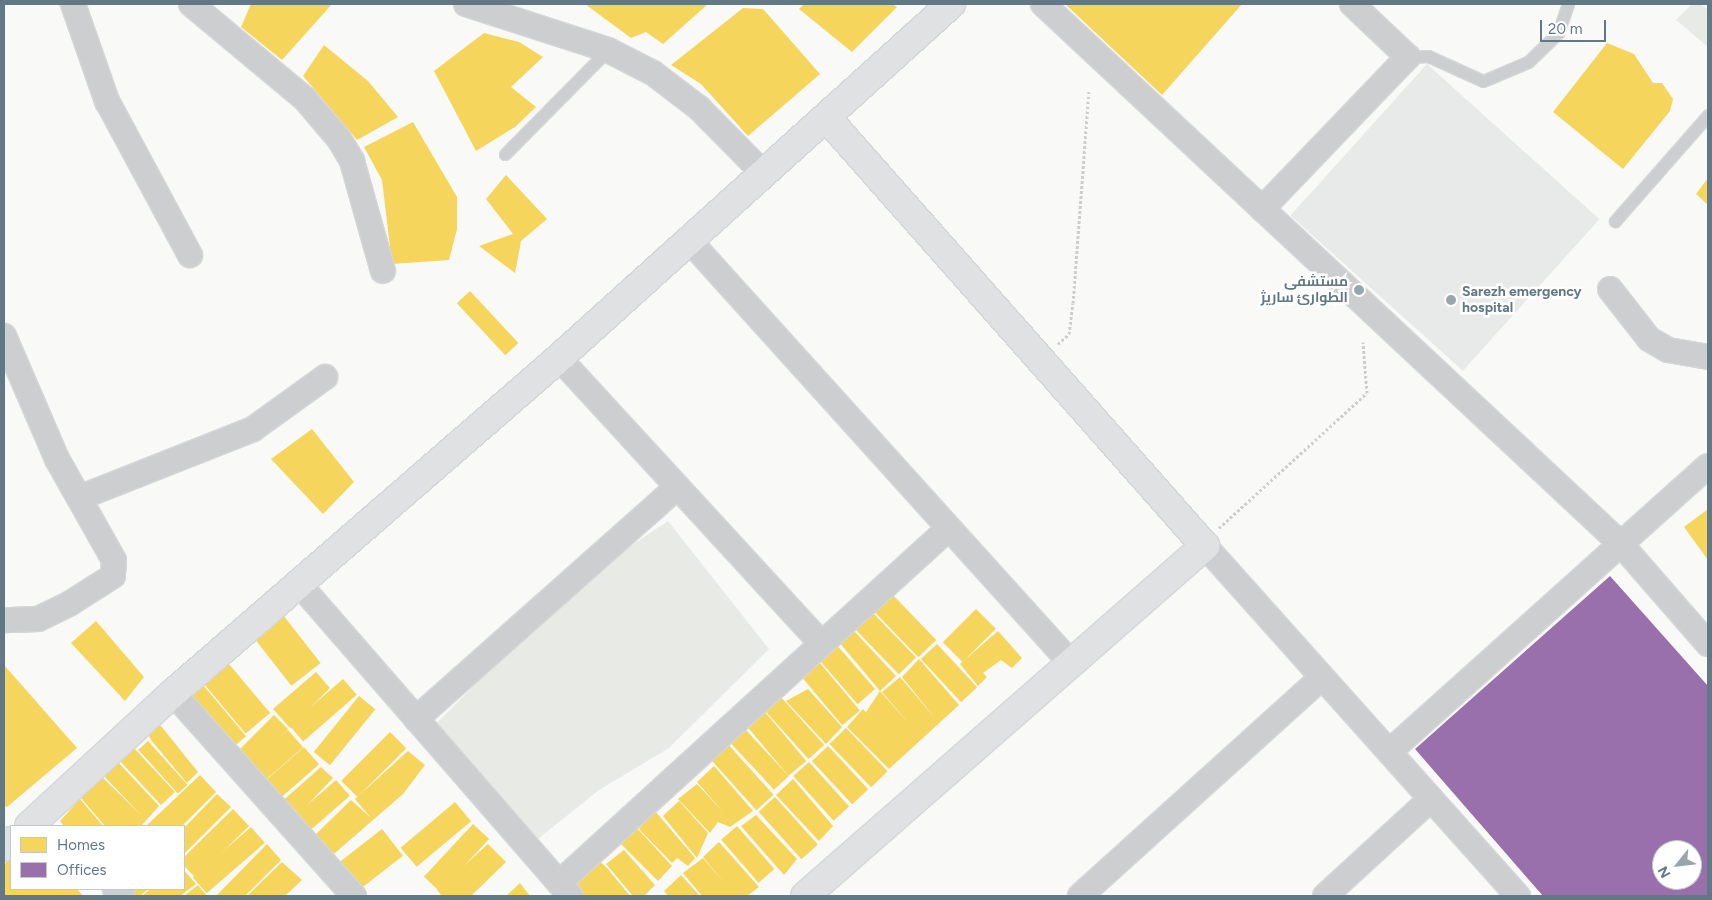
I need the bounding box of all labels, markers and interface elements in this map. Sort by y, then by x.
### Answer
scale bar [1542,10,1608,42]
text: 20 m [1548,20,1582,38]
place label: مستشفى الطوارئ ساريژ [1261,274,1348,306]
marker: مستشفى الطوارئ ساريژ [1352,283,1366,297]
place label: Sarezh emergency hospital [1462,284,1582,316]
marker: Sarezh emergency hospital [1444,293,1458,307]
legend [10,825,185,890]
text: Homes [57,836,105,854]
north arrow [1652,840,1702,890]
text: Offices [57,861,107,879]
text: N [1654,863,1674,881]

